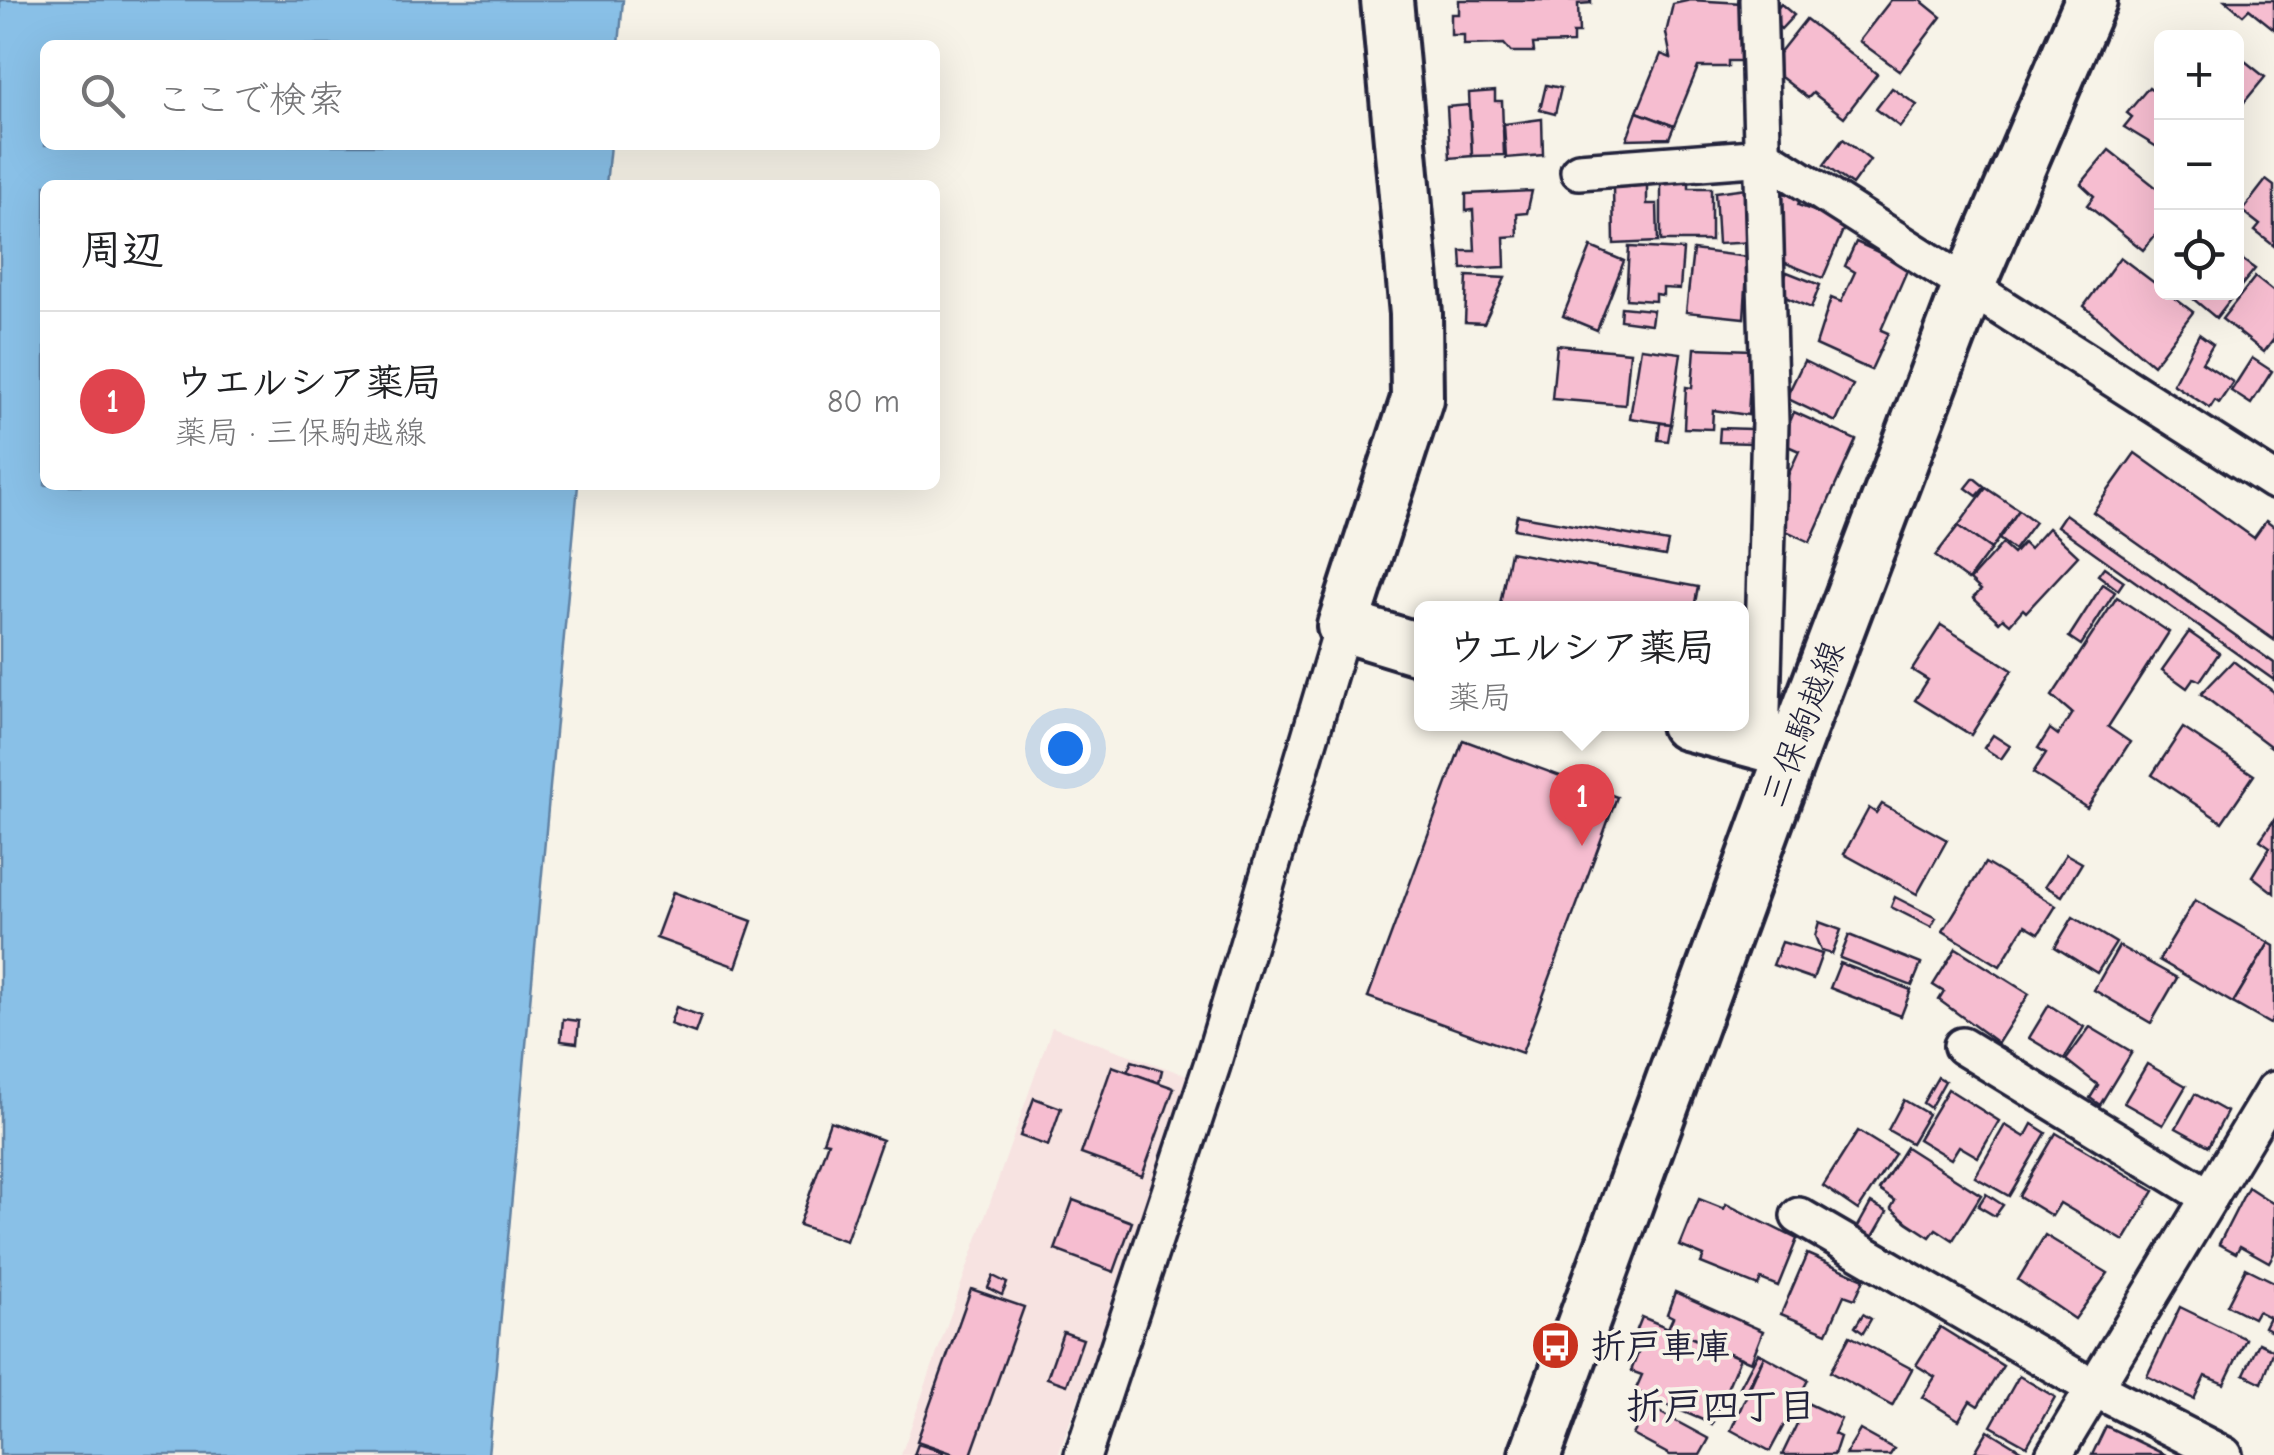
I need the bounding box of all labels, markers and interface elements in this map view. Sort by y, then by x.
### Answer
map controls [2154,30,2244,300]
button: + [2154,30,2244,120]
search box [40,40,940,150]
icon: search [75,68,130,123]
text: ここで検索 [155,78,345,122]
button: − [2154,120,2244,210]
button: locate [2154,210,2244,300]
text: 周辺 [80,226,164,275]
text: ウエルシア薬局 [175,361,442,405]
text: 1 [106,383,119,420]
text: 80 m [827,383,900,420]
text: 薬局 · 三保駒越線 [175,414,426,451]
popup [1414,601,1749,731]
text: ウエルシア薬局 [1448,626,1715,670]
street label: 三保駒越線 [1753,635,1853,813]
text: 薬局 [1448,679,1512,716]
your location [1040,723,1091,774]
pin: 1 [1550,764,1614,846]
bus stop icon: 折戸車庫 [1530,1320,1582,1372]
place label: 折戸車庫 [1591,1326,1731,1367]
district label: 折戸四丁目 [1626,1385,1816,1429]

